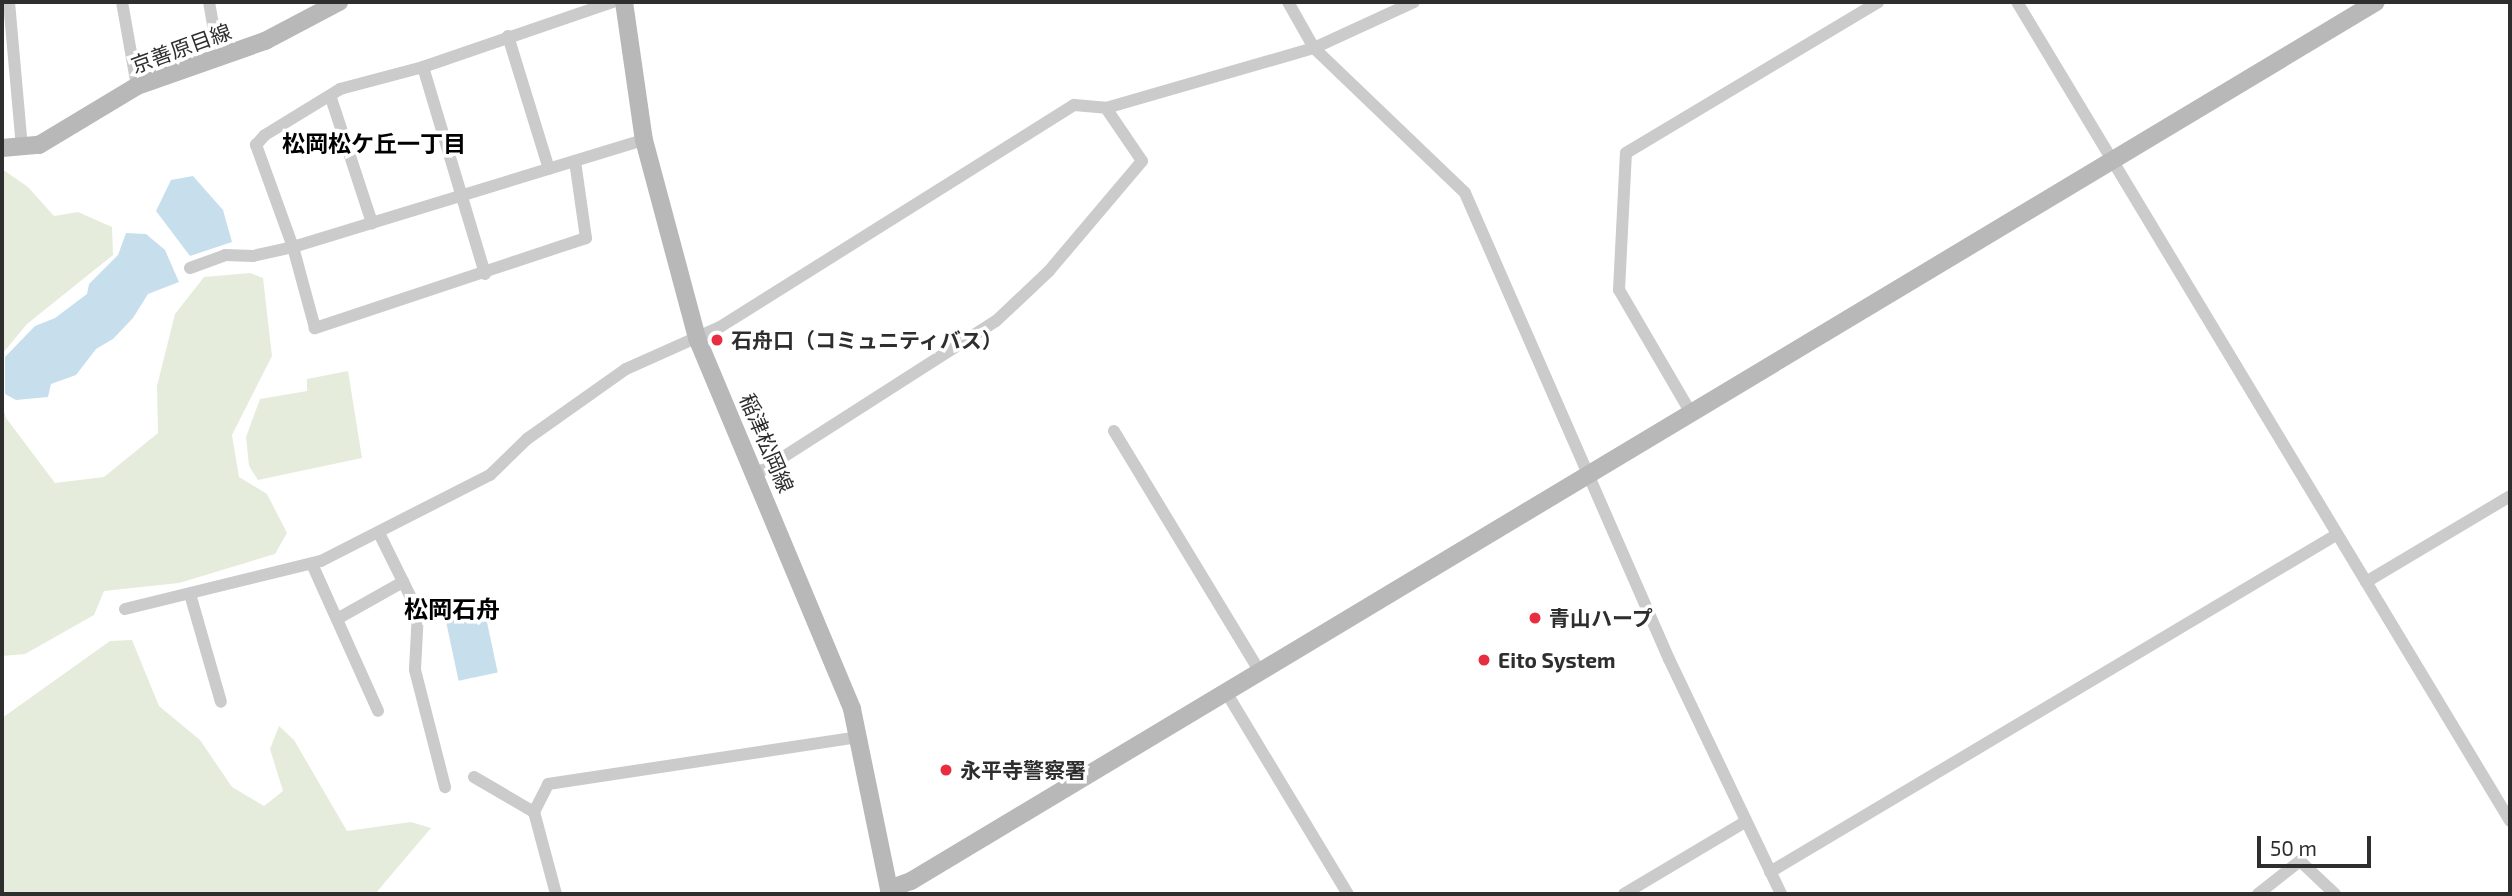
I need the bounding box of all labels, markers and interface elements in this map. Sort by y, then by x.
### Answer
street label: 京善原目線 [127,18,235,78]
district label: 松岡松ケ丘一丁目 [282,129,466,157]
place label: 石舟口（コミュニティバス） [731,327,1004,353]
marker: 石舟口（コミュニティバス） [709,332,725,348]
street label: 稲津松岡線 [735,390,799,496]
district label: 松岡石舟 [404,595,500,623]
place label: 青山ハープ [1549,605,1654,631]
marker: 青山ハープ [1527,610,1543,626]
place label: Eito System [1498,647,1616,673]
marker: Eito System [1476,652,1492,668]
place label: 永平寺警察署 [960,757,1086,783]
marker: 永平寺警察署 [938,762,954,778]
scale bar [2260,822,2374,866]
text: 50 m [2270,835,2317,860]

